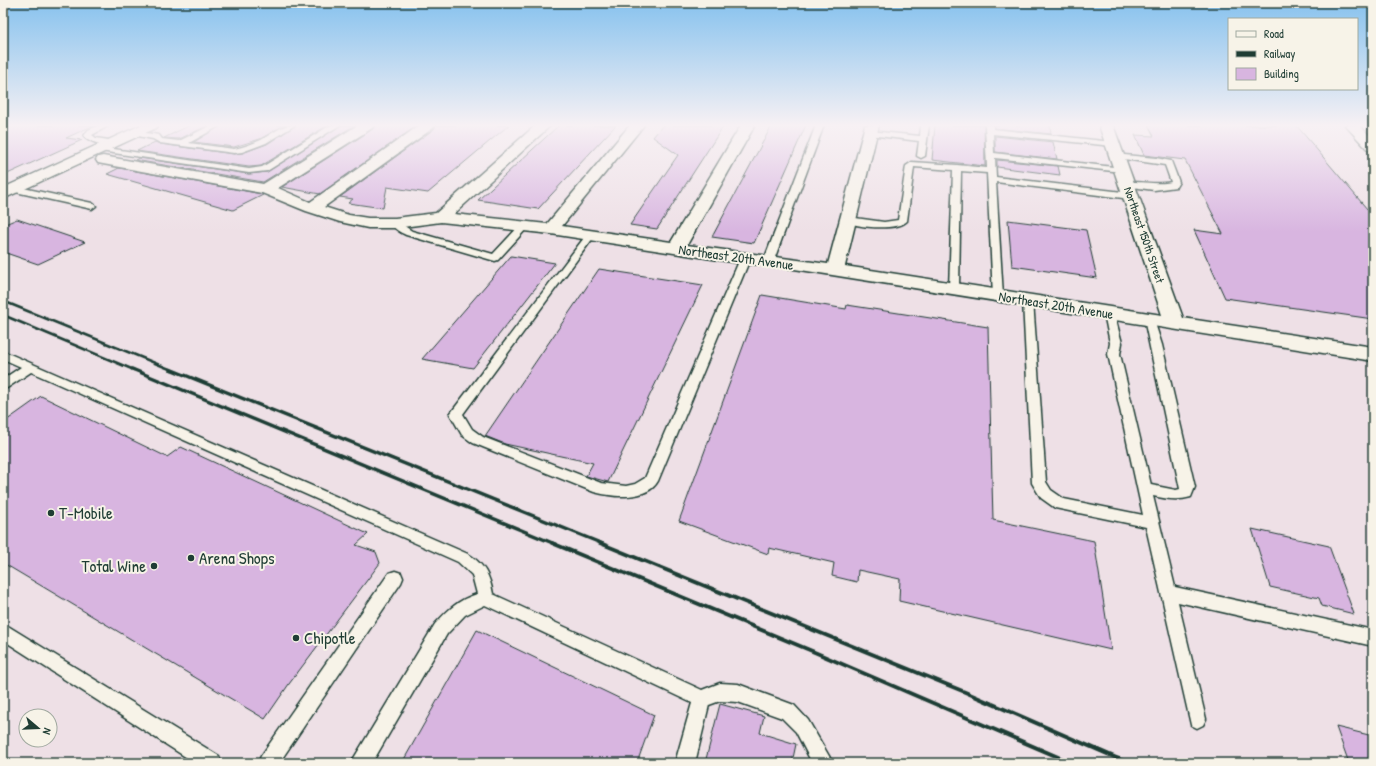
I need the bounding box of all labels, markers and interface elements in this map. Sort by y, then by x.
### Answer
legend [1228,18,1358,90]
text: Road [1264,25,1284,42]
text: Railway [1264,45,1295,62]
text: Building [1264,65,1299,82]
street label: Northeast 150th Street [1120,184,1169,286]
street label: Northeast 20th Avenue [677,239,795,274]
street label: Northeast 20th Avenue [997,286,1115,323]
place label: T-Mobile [59,501,113,524]
marker: T-Mobile [46,508,56,518]
place label: Arena Shops [199,546,275,569]
marker: Arena Shops [186,553,196,563]
place label: Total Wine [82,554,146,577]
marker: Total Wine [149,561,159,571]
place label: Chipotle [304,626,356,649]
marker: Chipotle [291,633,301,643]
north arrow [18,708,58,748]
text: N [40,726,55,736]

